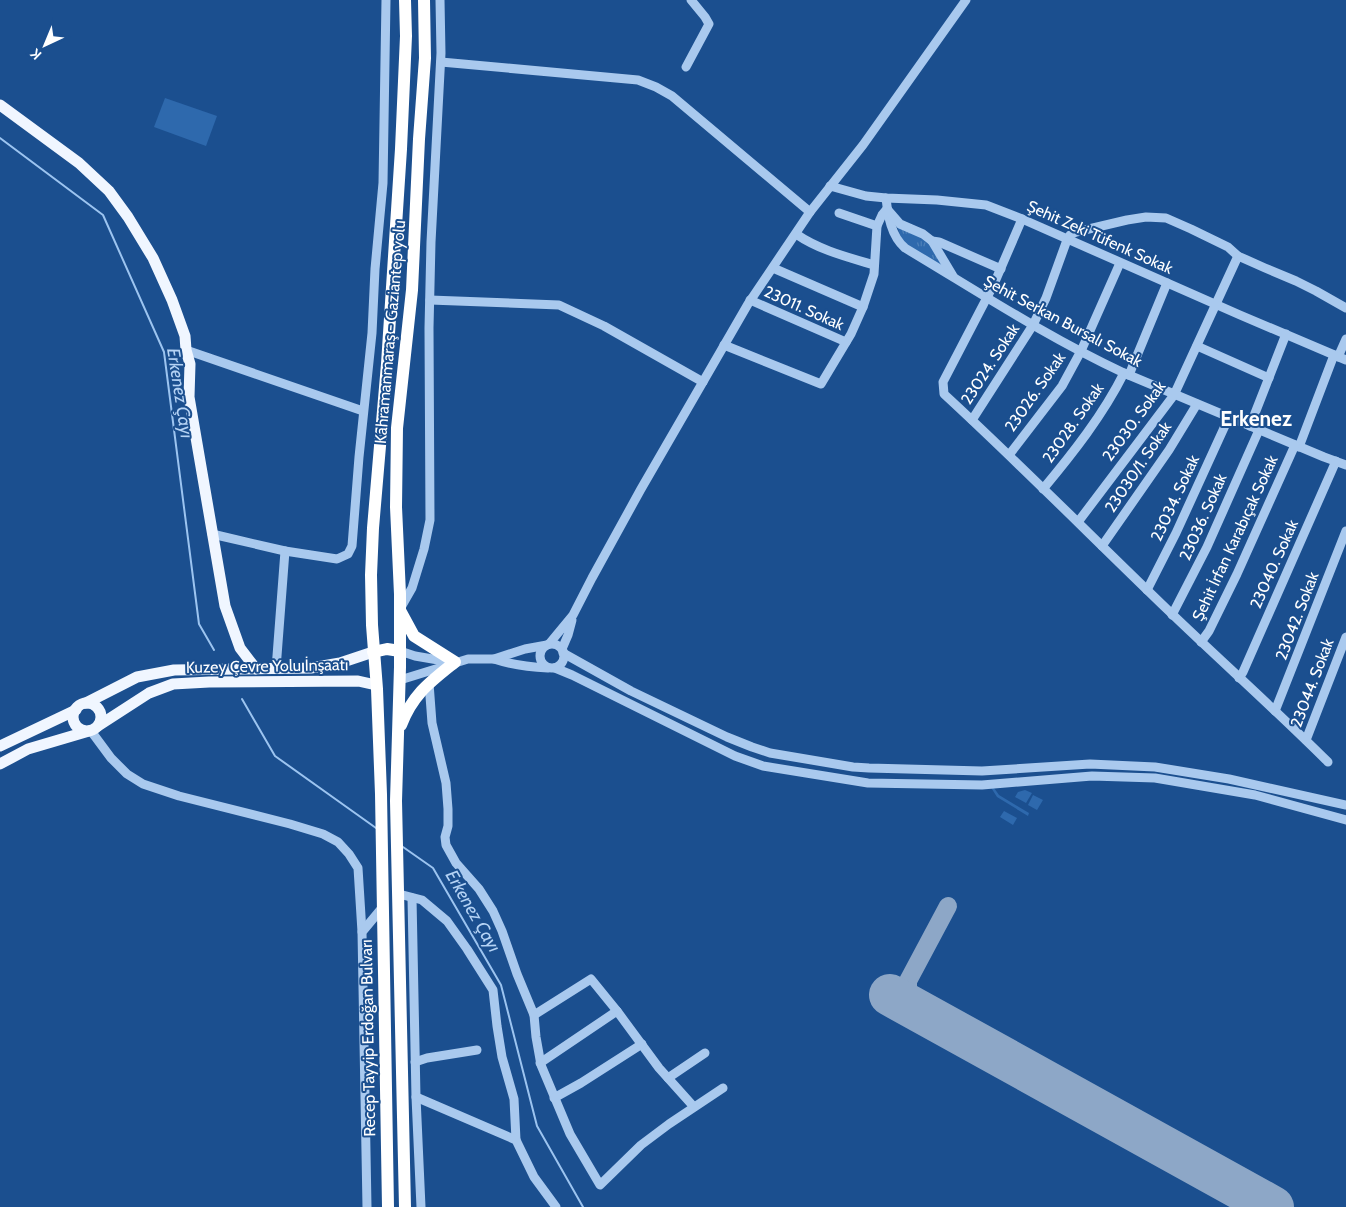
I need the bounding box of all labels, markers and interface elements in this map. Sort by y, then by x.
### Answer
north arrow [20,20,70,70]
text: K [26,45,45,64]
street label: Şehit Zeki Tüfenk Sokak [1024,196,1177,278]
street label: Kahramanmaraş - Gaziantep yolu [371,219,409,445]
street label: Şehit Serkan Bursalı Sokak [981,271,1146,371]
street label: 23011. Sokak [761,282,848,334]
street label: 23024. Sokak [957,319,1024,408]
water label: Erkenez Çayı [162,346,198,440]
street label: 23026. Sokak [1001,348,1070,435]
street label: 23030. Sokak [1098,376,1170,465]
street label: 23028. Sokak [1038,379,1108,467]
district label: Erkenez [1220,406,1292,431]
street label: 23030/1. Sokak [1101,417,1176,516]
street label: 23034. Sokak [1147,451,1204,544]
street label: Şehit İrfan Karabıçak Sokak [1188,451,1282,624]
street label: 23036. Sokak [1175,470,1231,563]
street label: 23040. Sokak [1246,516,1302,611]
street label: 23042. Sokak [1271,568,1323,663]
street label: 23044. Sokak [1286,635,1338,730]
street label: Kuzey Çevre Yolu İnşaatı [186,655,348,677]
water label: Erkenez Çayı [441,866,505,956]
street label: Recep Tayyip Erdoğan Bulvarı [357,939,379,1137]

